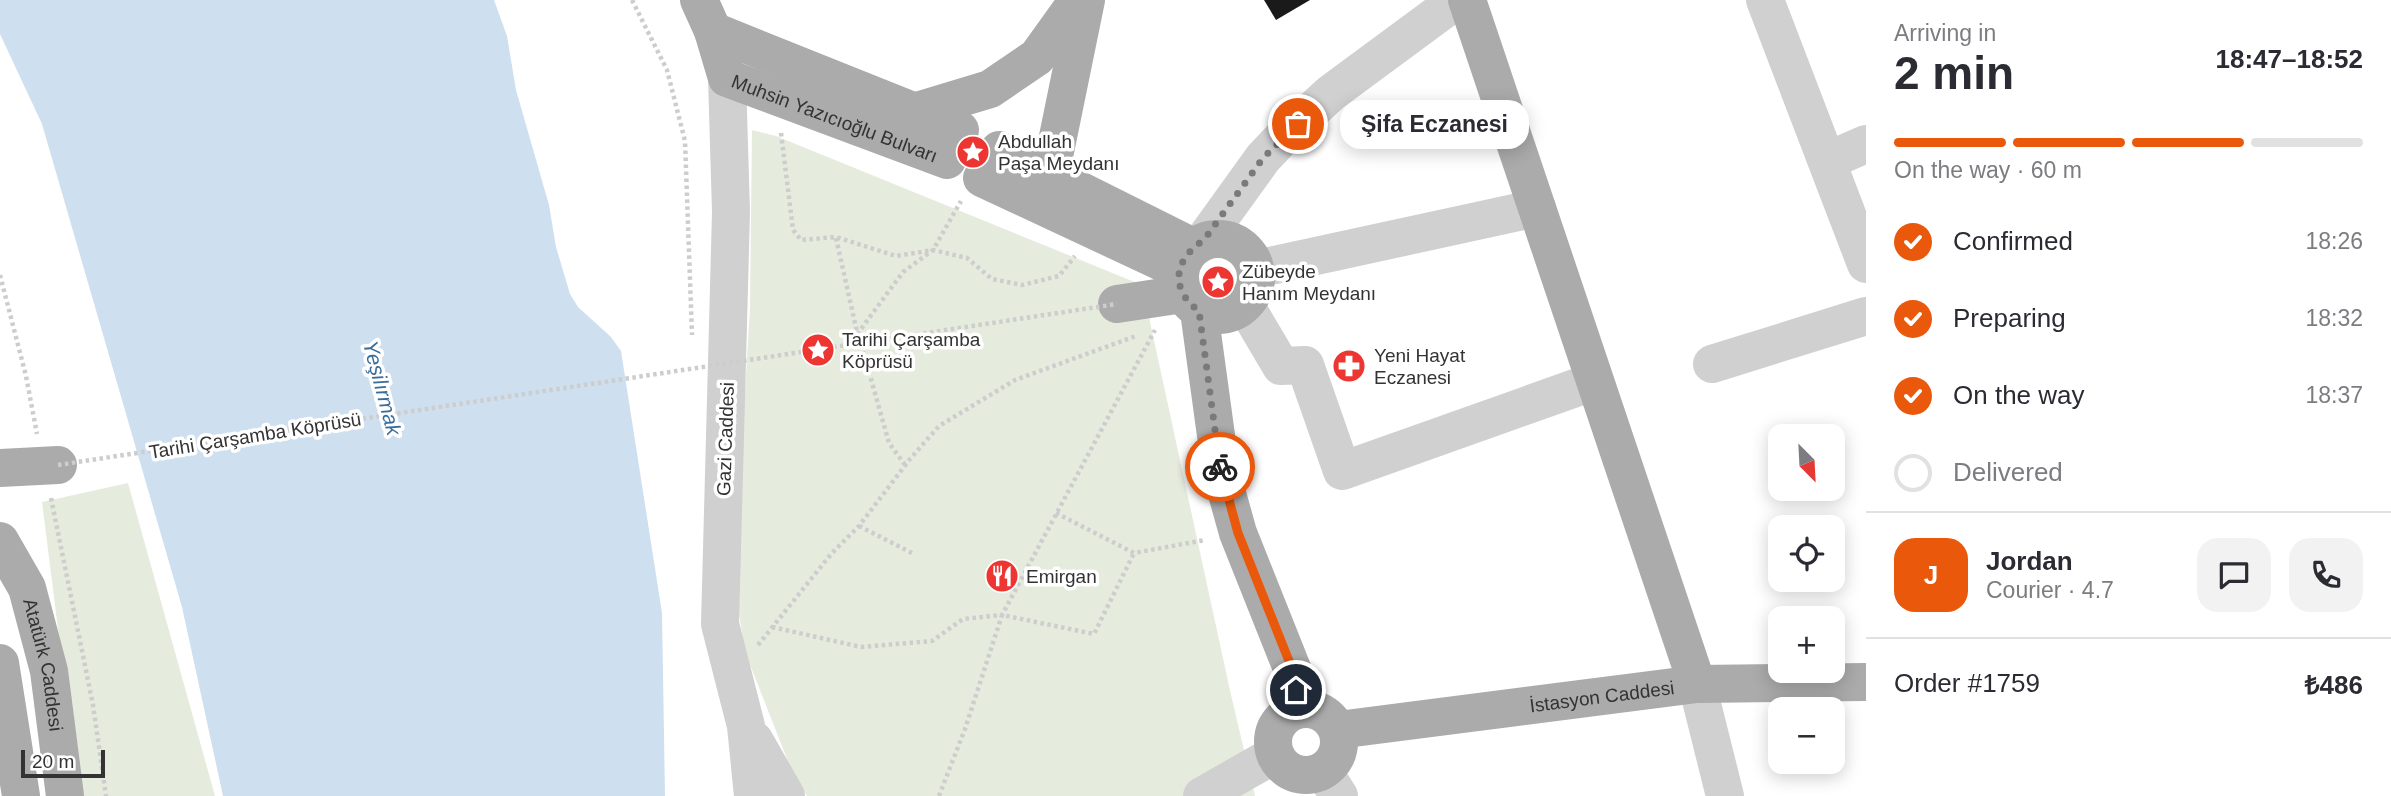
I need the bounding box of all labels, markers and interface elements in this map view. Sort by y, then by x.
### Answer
text: Arriving in [1894,20,1996,46]
text: 18:47–18:52 [2216,44,2363,74]
text: 2 min [1894,47,2014,99]
street label: Muhsin Yazıcıoğlu Bulvarı [729,71,940,167]
pin [1268,94,1328,154]
callout: Şifa Eczanesi [1340,100,1529,148]
icon: bag [1279,105,1317,143]
text: Şifa Eczanesi [1361,111,1508,137]
place label: Abdullah Paşa Meydanı [998,131,1119,174]
place icon: Abdullah Paşa Meydanı [954,133,992,171]
text: On the way · 60 m [1894,157,2082,183]
icon: check [1894,223,1932,261]
text: Confirmed [1953,226,2073,256]
text: 18:26 [2305,228,2363,254]
place label: Zübeyde Hanım Meydanı [1242,261,1376,304]
place icon: Zübeyde Hanım Meydanı [1199,263,1237,301]
icon: check [1894,300,1932,338]
text: Preparing [1953,303,2066,333]
text: 18:32 [2305,305,2363,331]
place label: Tarihi Çarşamba Köprüsü [842,329,981,372]
place icon: Tarihi Çarşamba Köprüsü [799,331,837,369]
water label: Yeşilırmak [359,338,407,439]
place label: Yeni Hayat Eczanesi [1374,345,1466,388]
pharmacy icon: Yeni Hayat Eczanesi [1330,347,1368,385]
icon: check [1894,377,1932,415]
text: On the way [1953,380,2085,410]
street label: Gazi Caddesi [713,382,738,496]
text: 18:37 [2305,382,2363,408]
street label: Tarihi Çarşamba Köprüsü [148,408,363,463]
north arrow [1768,424,1844,500]
map controls [1768,424,1845,774]
courier [1185,432,1255,502]
icon: bike [1201,448,1239,486]
text: Delivered [1953,457,2063,487]
button: locate [1768,515,1845,592]
button: chat [2197,538,2271,612]
button: phone [2289,538,2363,612]
text: Jordan [1986,546,2073,576]
restaurant icon: Emirgan [983,557,1021,595]
text: J [1924,560,1938,590]
place label: Emirgan [1026,566,1097,587]
text: Courier · 4.7 [1986,577,2114,603]
street label: Atatürk Caddesi [19,596,67,732]
button: + [1768,606,1845,683]
pin [1266,660,1326,720]
text: Order #1759 [1894,668,2040,698]
text: ₺486 [2305,670,2363,700]
icon: home [1277,671,1315,709]
street label: İstasyon Caddesi [1528,677,1676,716]
button: − [1768,697,1845,774]
scale bar [21,747,105,779]
text: 20 m [32,751,74,772]

